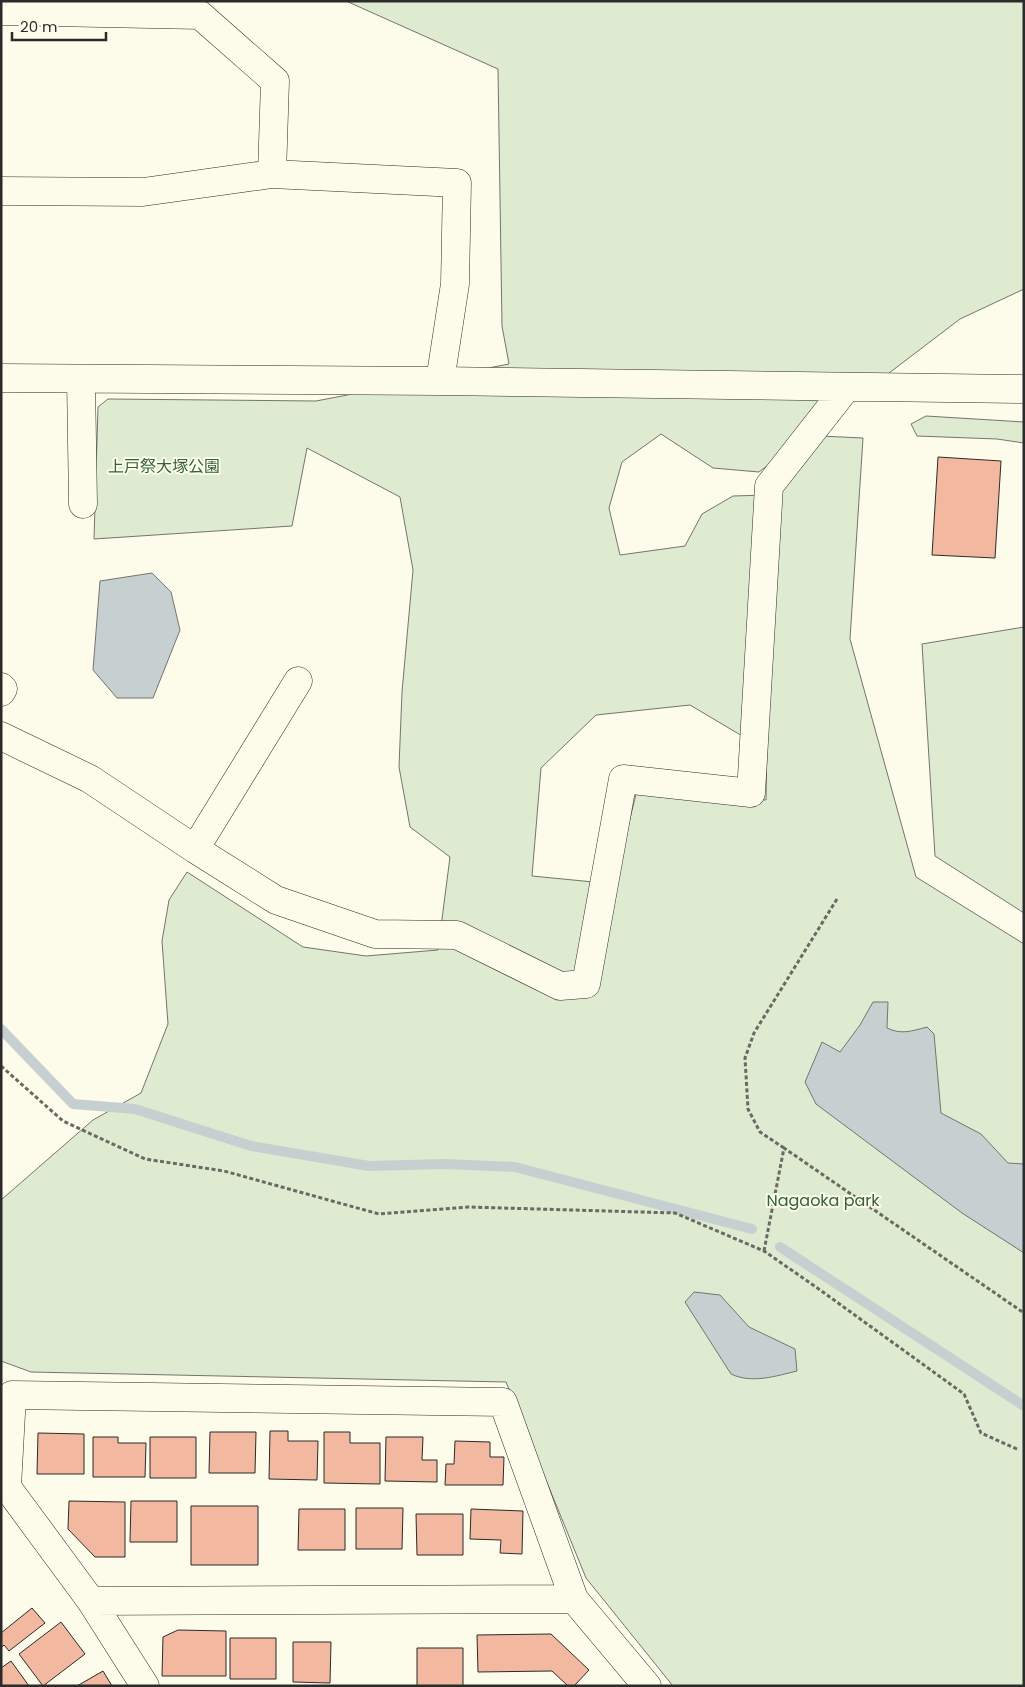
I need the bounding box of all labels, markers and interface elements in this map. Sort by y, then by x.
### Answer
scale bar [12,10,106,42]
text: 20 m [20,16,58,37]
park label: 上戸祭大塚公園 [108,455,220,478]
park label: Nagaoka park [766,1189,880,1212]

